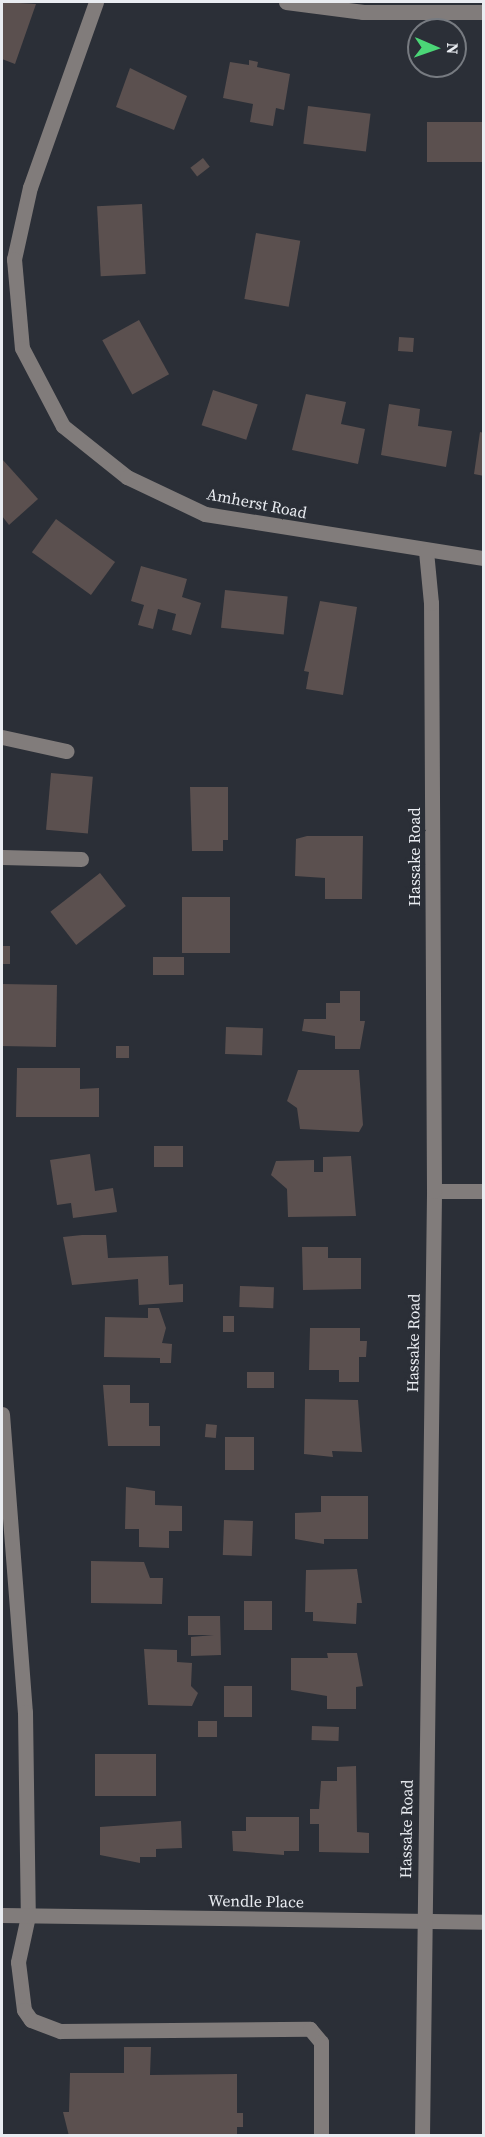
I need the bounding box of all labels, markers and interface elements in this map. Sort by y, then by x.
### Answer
north arrow [407,18,467,78]
text: N [442,42,464,55]
street label: Amherst Road [205,484,309,522]
street label: Hassake Road [404,807,424,907]
street label: Hassake Road [403,1293,423,1393]
street label: Hassake Road [396,1779,416,1879]
street label: Wendle Place [208,1891,304,1911]

